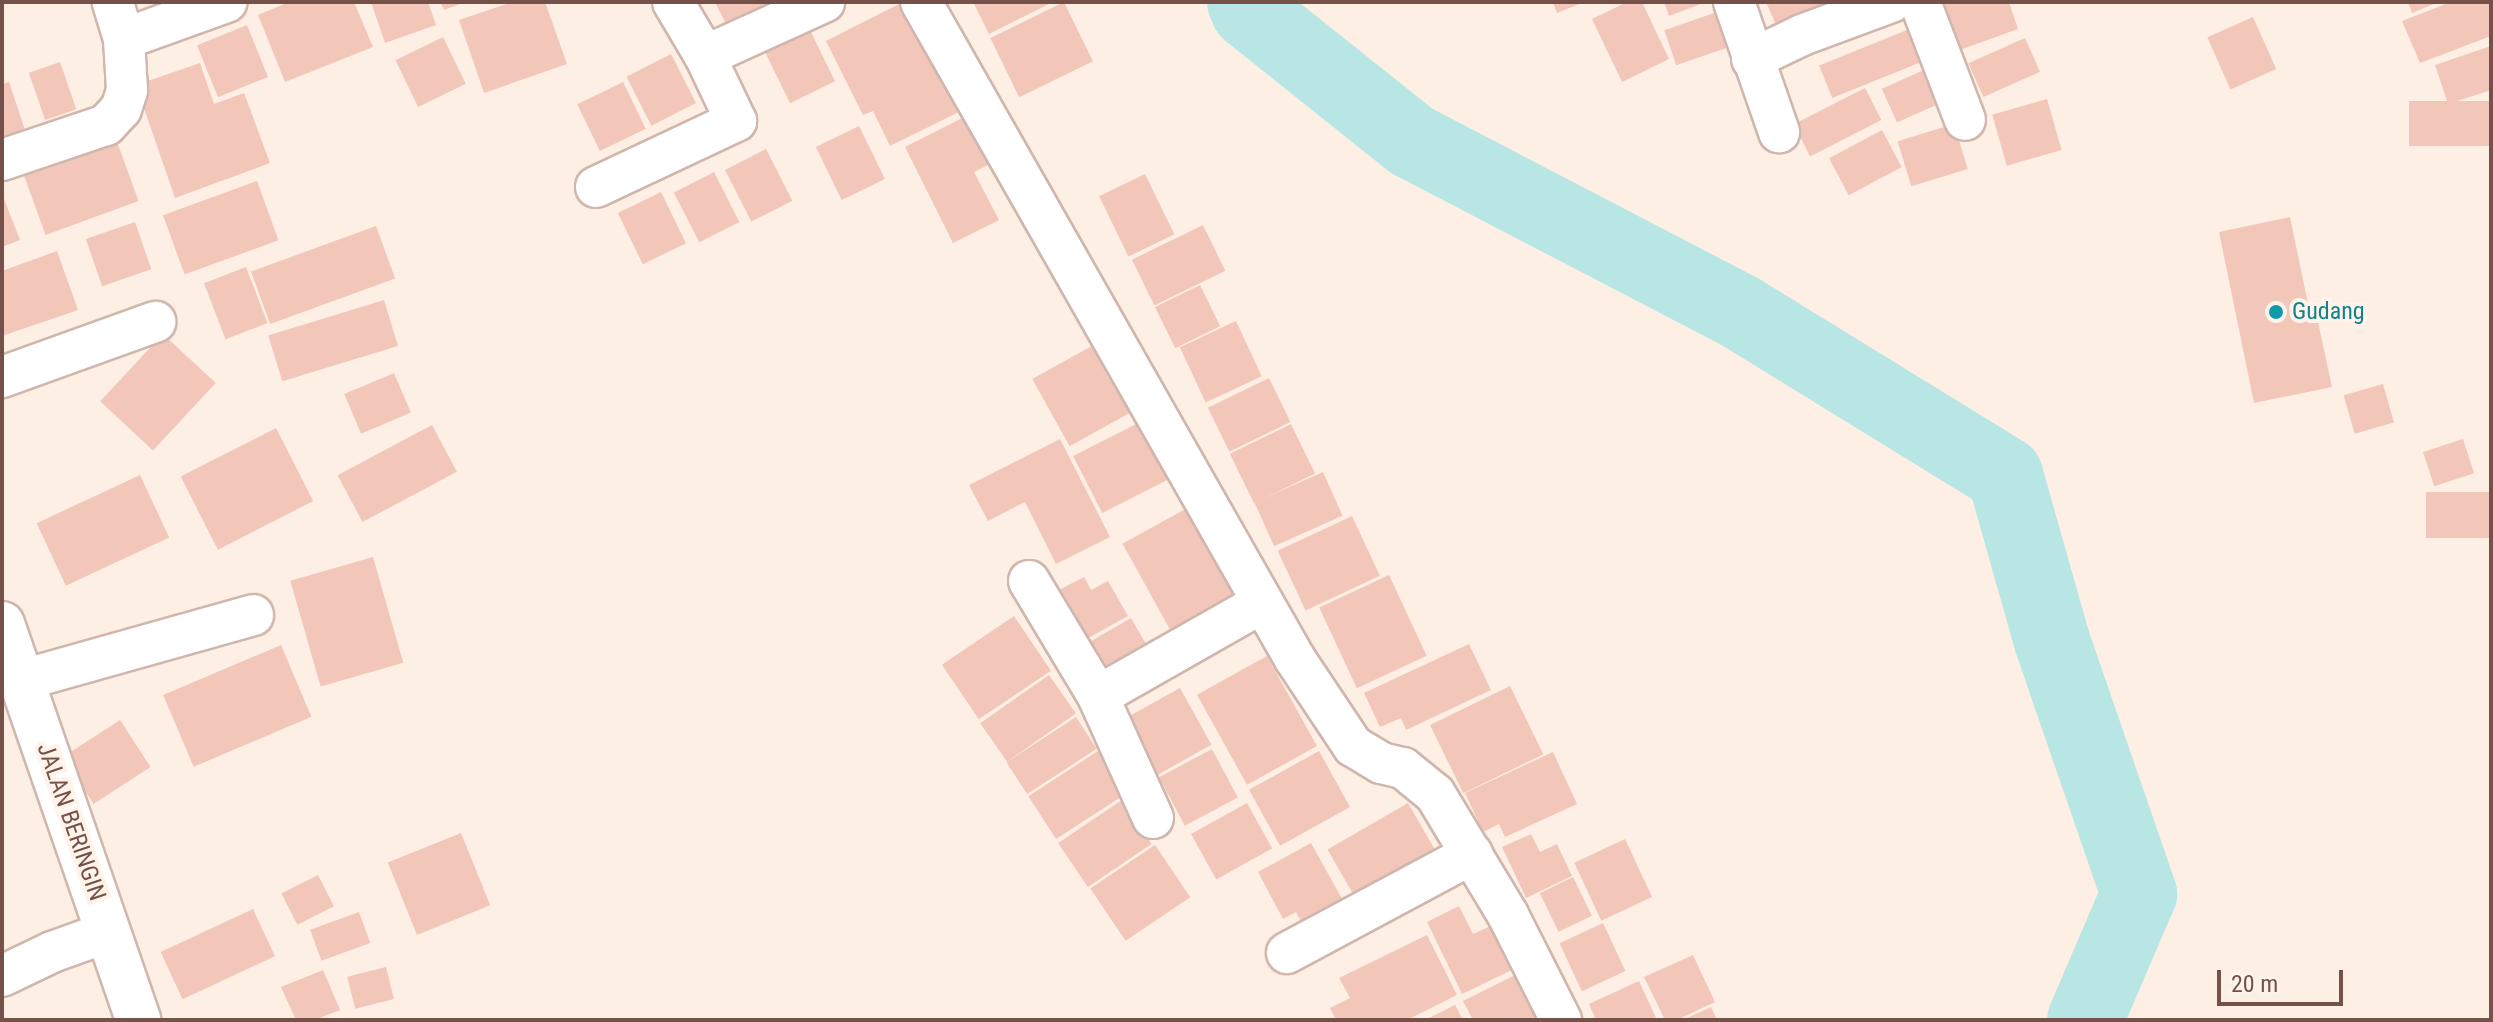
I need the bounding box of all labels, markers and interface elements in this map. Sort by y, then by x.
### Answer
place label: Gudang [2292,298,2365,326]
marker: Gudang [2267,303,2285,321]
street label: JALAN BERINGIN [31,739,111,905]
scale bar [2221,954,2347,1004]
text: 20 m [2231,970,2278,998]

